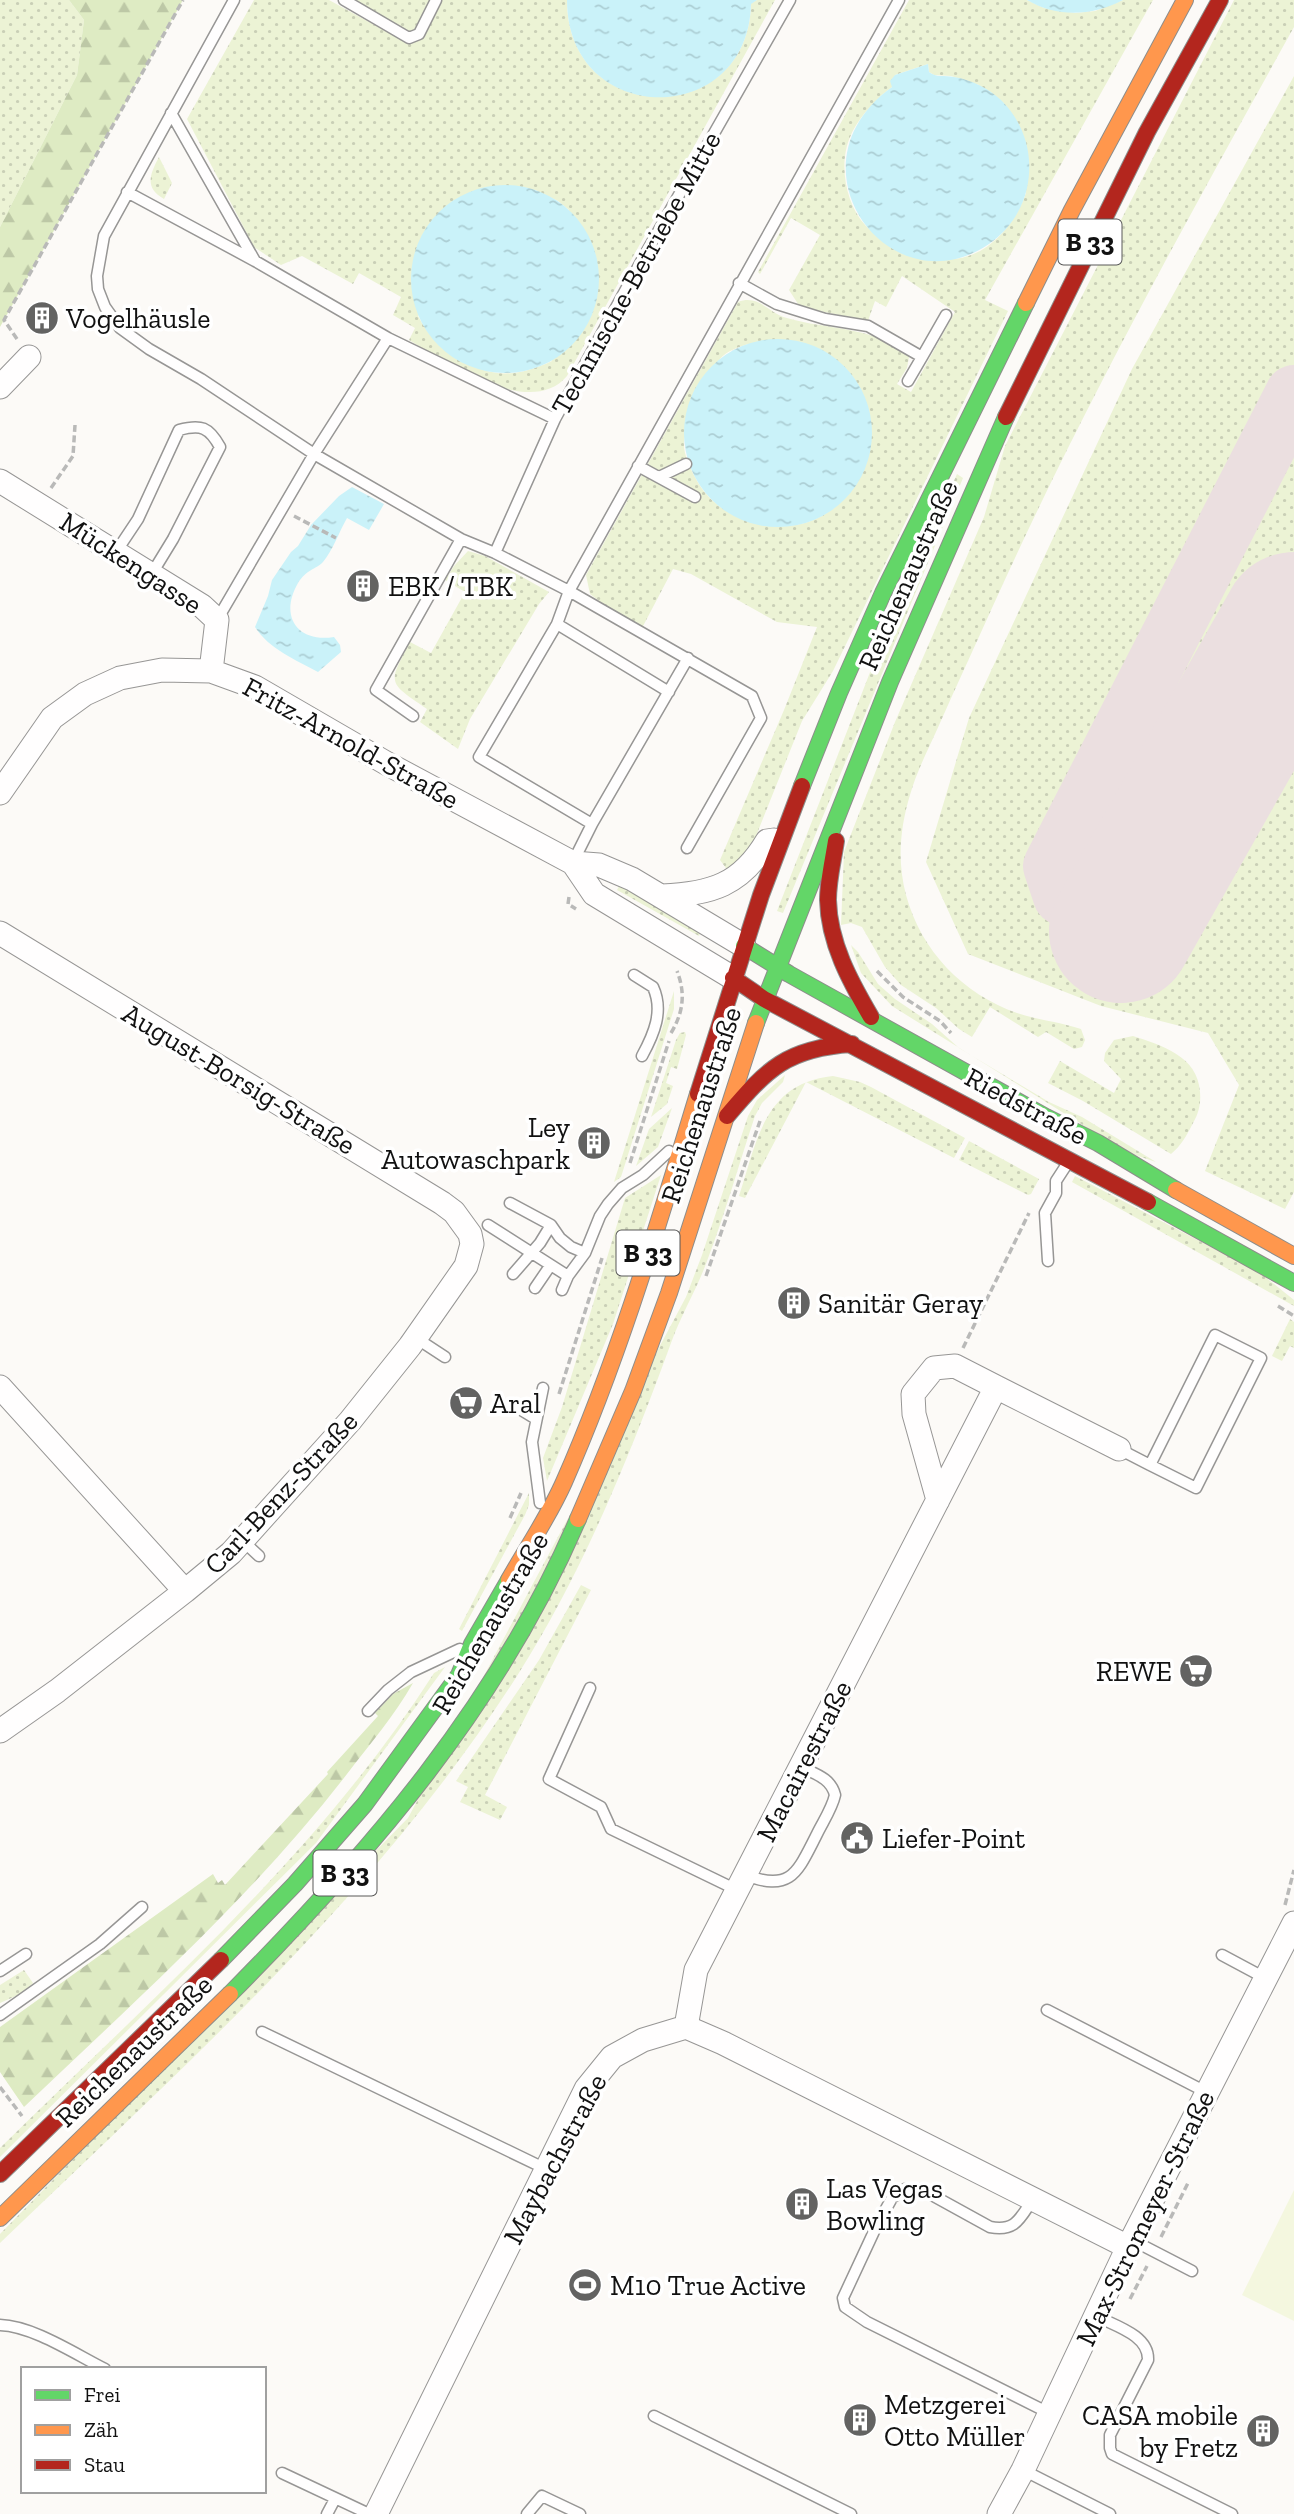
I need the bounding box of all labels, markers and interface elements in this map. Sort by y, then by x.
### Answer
street label: Technische-Betriebe Mitte [544,126,728,420]
road number: B 33 [1058,219,1122,264]
building icon: Vogelhäusle [23,299,61,337]
place label: Vogelhäusle [65,302,210,335]
street label: Reichenaustraße [851,475,965,675]
street label: Mückengasse [54,505,208,621]
building icon: EBK / TBK [344,567,382,605]
place label: EBK / TBK [388,570,513,603]
street label: Fritz-Arnold-Straße [237,670,465,816]
street label: August-Borsig-Straße [117,996,361,1162]
street label: Reichenaustraße [654,1003,748,1207]
street label: Riedstraße [960,1060,1092,1152]
place label: Ley Autowaschpark [381,1111,571,1176]
building icon: Ley Autowaschpark [575,1124,613,1162]
road number: B 33 [616,1230,680,1276]
building icon: Sanitär Geray [775,1284,813,1322]
place label: Sanitär Geray [818,1287,984,1320]
supermarket icon: Aral [447,1384,485,1422]
place label: Aral [490,1387,541,1420]
street label: Carl-Benz-Straße [197,1405,365,1581]
street label: Reichenaustraße [425,1526,555,1720]
supermarket icon: REWE [1177,1652,1215,1690]
place label: REWE [1096,1655,1172,1688]
street label: Macairestraße [749,1675,859,1847]
public building icon: Liefer-Point [838,1819,876,1857]
place label: Liefer-Point [882,1822,1026,1855]
road number: B 33 [314,1850,376,1896]
street label: Reichenaustraße [49,1968,219,2134]
street label: Maybachstraße [496,2068,614,2250]
street label: Max-Stromeyer-Straße [1069,2085,1221,2351]
place label: Las Vegas Bowling [826,2172,943,2237]
building icon: Las Vegas Bowling [783,2185,821,2223]
sports icon: M10 True Active [566,2266,604,2304]
place label: M10 True Active [610,2269,806,2302]
legend [21,2367,266,2493]
text: Frei [84,2382,120,2407]
place label: Metzgerei Otto Müller [884,2388,1026,2453]
place label: CASA mobile by Fretz [1082,2399,1238,2464]
building icon: Metzgerei Otto Müller [841,2401,879,2439]
building icon: CASA mobile by Fretz [1244,2412,1282,2450]
text: Zäh [84,2417,118,2442]
text: Stau [84,2452,125,2477]

